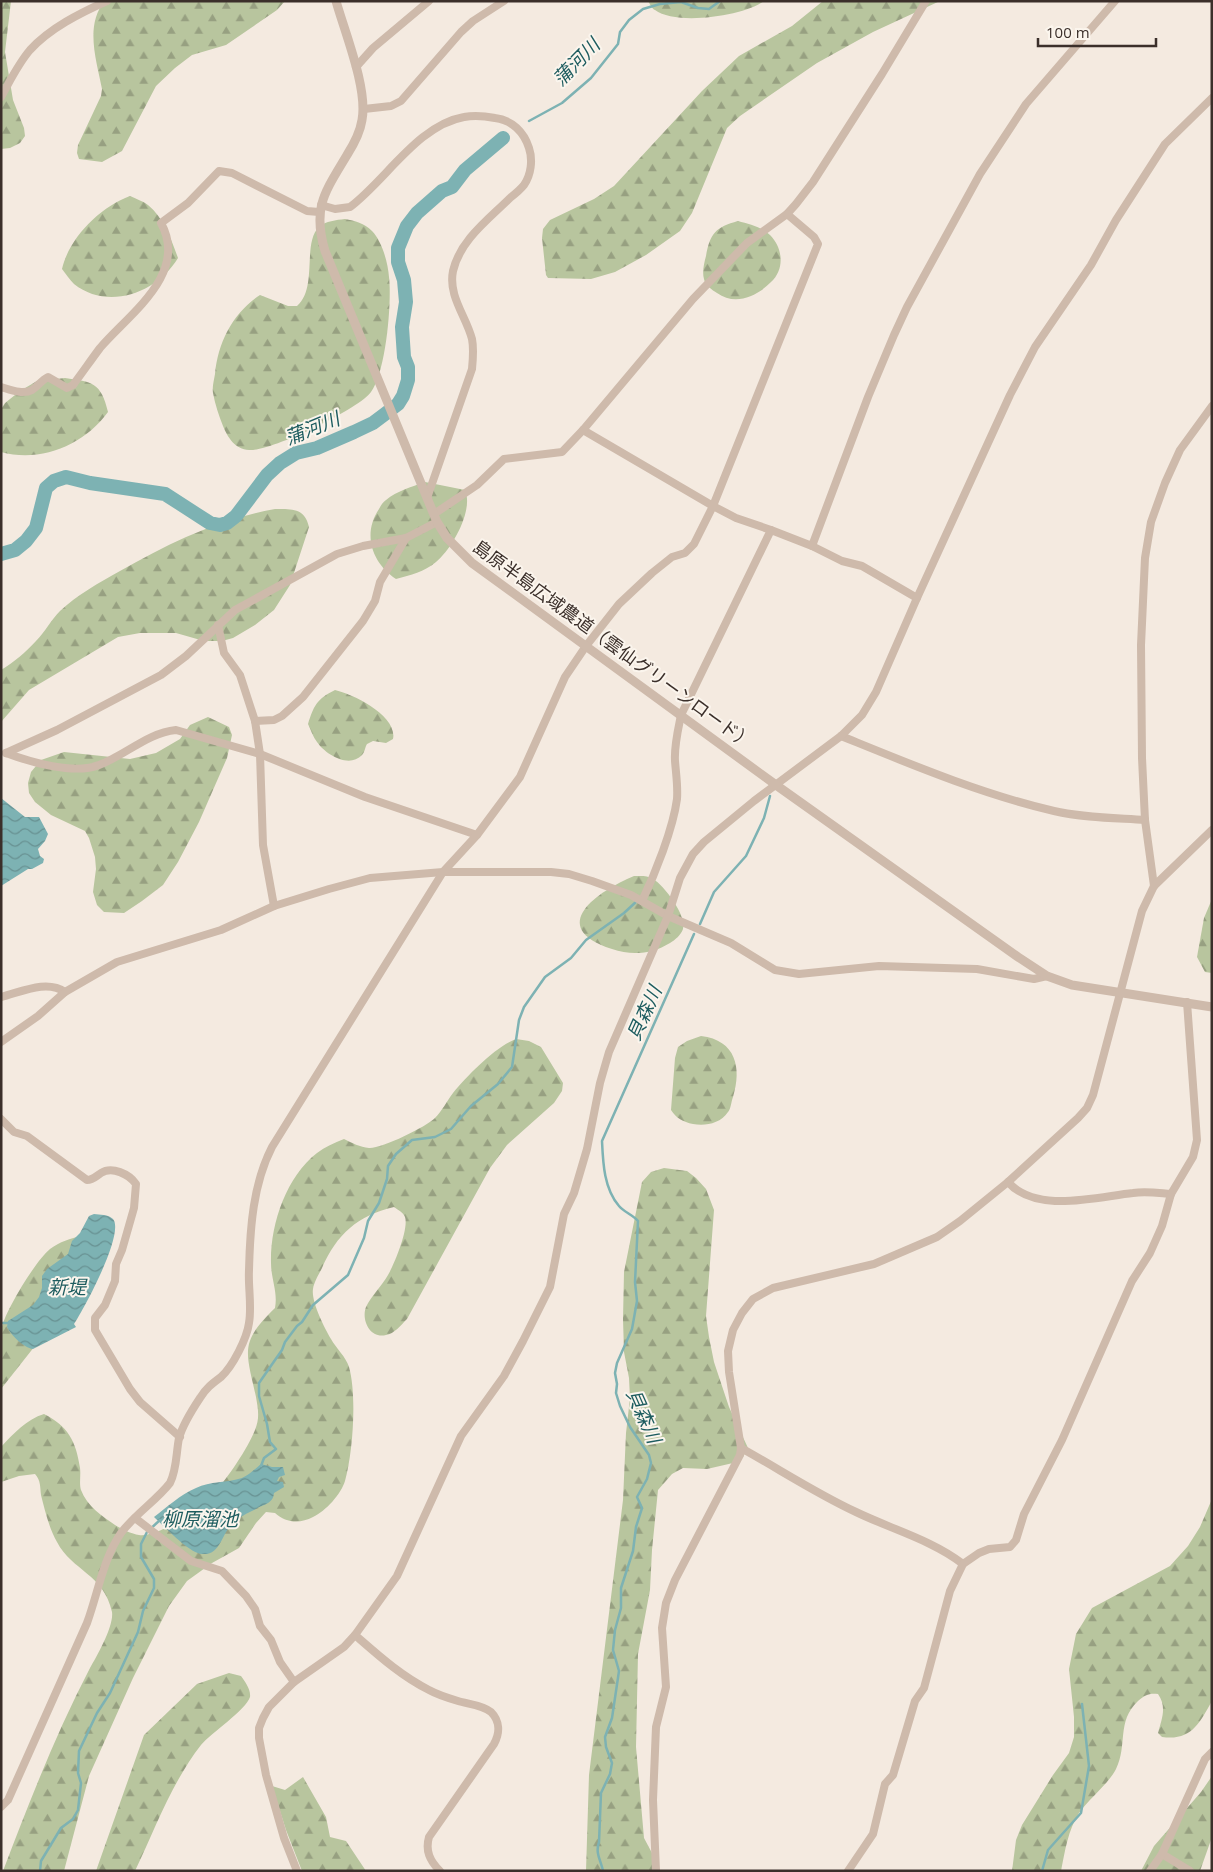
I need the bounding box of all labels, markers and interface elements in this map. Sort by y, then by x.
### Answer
scale bar [1038,15,1156,47]
text: 100 m [1046,22,1090,42]
water label: 蒲河川 [547,31,607,92]
water label: 蒲河川 [281,405,345,451]
street label: 島原半島広域農道（雲仙グリーンロード） [469,534,759,754]
water label: 貝森川 [621,980,668,1044]
water label: 新堤 [48,1274,88,1300]
water label: 貝森川 [621,1385,668,1449]
water label: 柳原溜池 [162,1506,240,1532]

